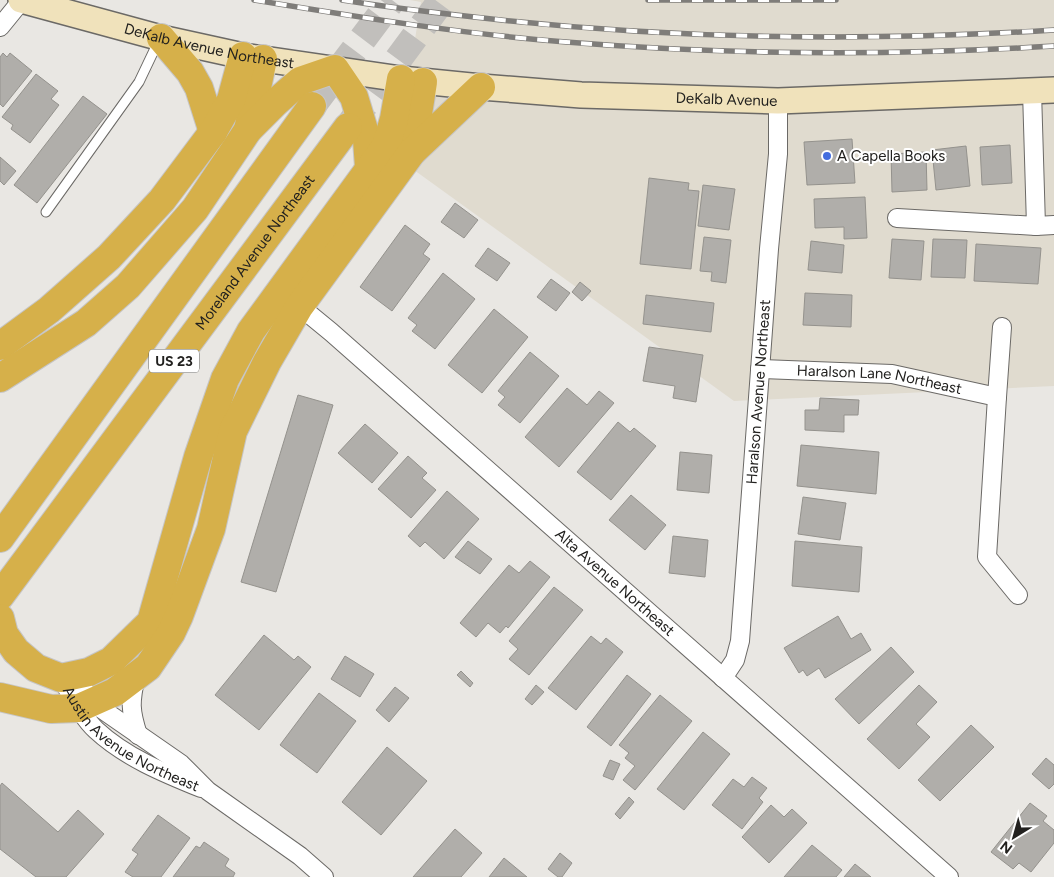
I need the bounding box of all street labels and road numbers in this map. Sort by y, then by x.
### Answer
street label: DeKalb Avenue Northeast [122,19,296,72]
street label: DeKalb Avenue [675,89,778,110]
street label: Moreland Avenue Northeast [191,171,319,334]
street label: Haralson Avenue Northeast [743,299,774,485]
road number: US 23 [149,350,199,372]
street label: Haralson Lane Northeast [796,361,964,398]
street label: Alta Avenue Northeast [552,525,678,640]
street label: Austin Avenue Northeast [59,683,202,795]

